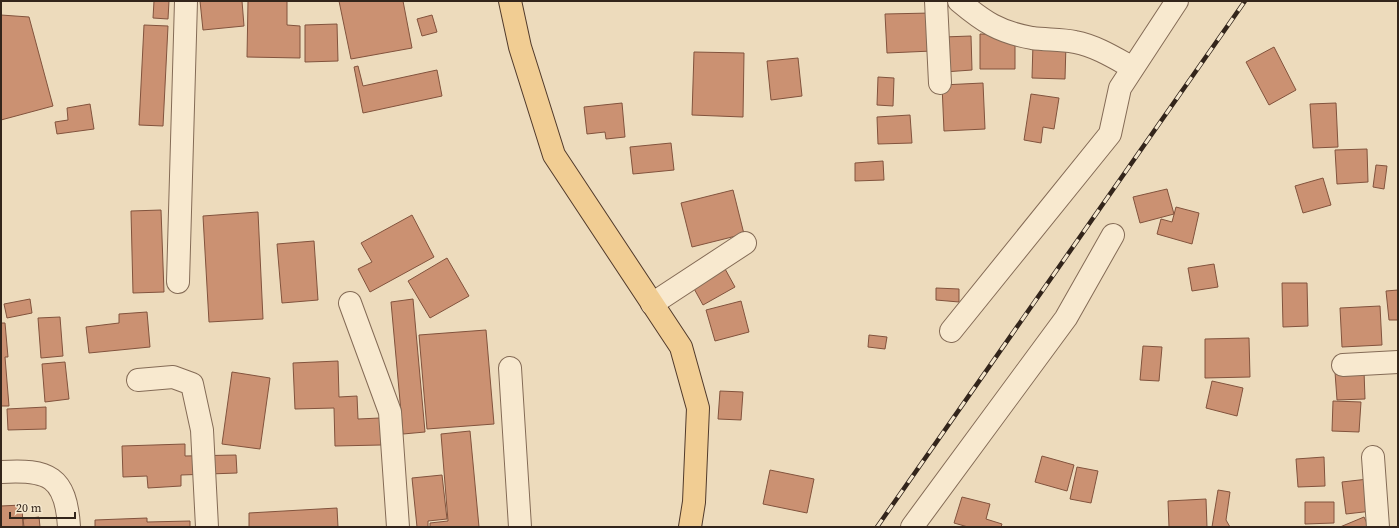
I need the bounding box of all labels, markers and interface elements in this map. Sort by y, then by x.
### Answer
scale bar [10,494,75,520]
text: 20 m [16,500,42,516]

